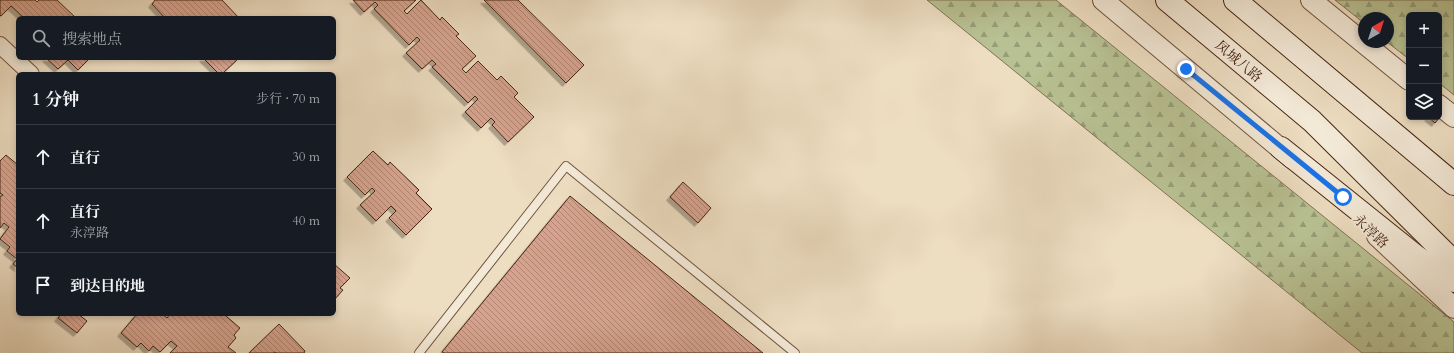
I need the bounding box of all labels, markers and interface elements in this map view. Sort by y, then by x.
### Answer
north arrow [1358,12,1394,48]
map controls [1406,12,1442,120]
button: + [1406,12,1442,48]
search box [16,16,336,60]
icon: search [30,27,52,49]
text: 搜索地点 [62,29,122,49]
street label: 凤城八路 [1211,36,1266,87]
button: − [1406,48,1442,84]
route end [1177,60,1195,78]
button: layers [1406,84,1442,120]
text: 1 分钟 [32,88,79,111]
text: 步行 · 70 m [256,90,320,108]
icon: ahead [32,146,54,168]
text: 直行 [70,148,100,168]
text: 30 m [292,148,320,166]
route start [1334,188,1352,206]
text: 直行 [70,202,100,222]
icon: ahead [32,210,54,232]
street label: 永淳路 [1349,210,1392,253]
text: 40 m [292,212,320,230]
text: 永淳路 [70,224,109,242]
icon: arrive [32,274,54,296]
text: 到达目的地 [70,276,145,296]

